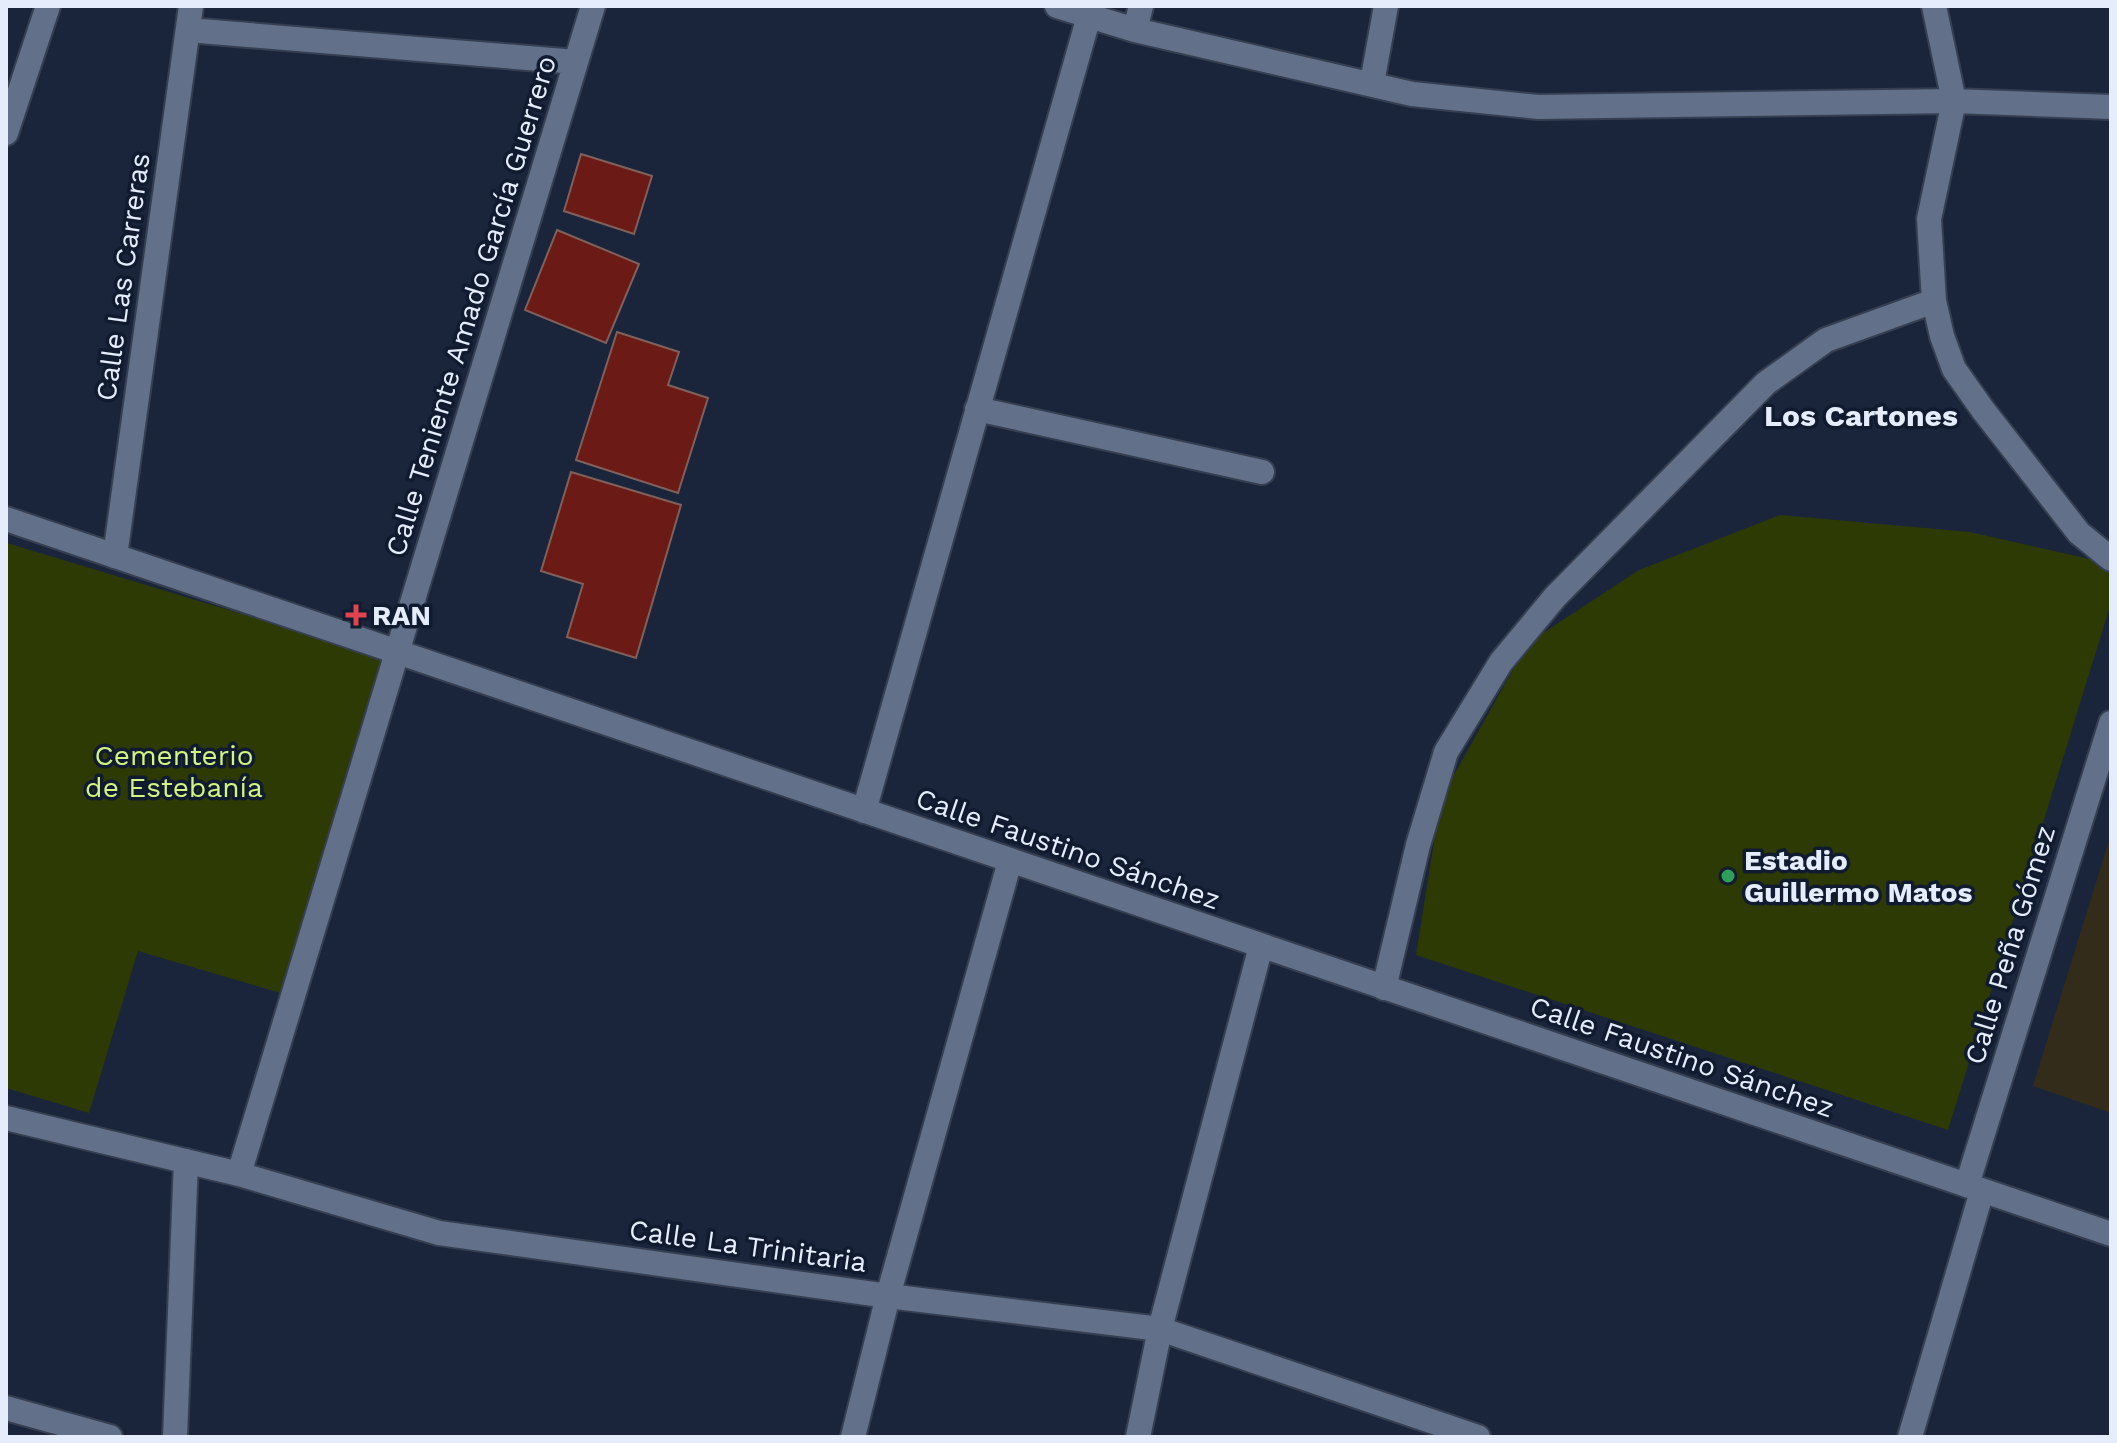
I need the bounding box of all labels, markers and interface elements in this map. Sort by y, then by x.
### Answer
street label: Calle Teniente Amado García Guerrero [379,52,563,560]
street label: Calle Las Carreras [89,151,157,403]
district label: Los Cartones [1764,398,1958,433]
place label: RAN [372,599,431,632]
marker: RAN [347,606,365,624]
park label: Cementerio de Estebanía [85,739,263,804]
street label: Calle Faustino Sánchez [912,781,1224,917]
street label: Calle Peña Gómez [1958,822,2062,1068]
place label: Estadio Guillermo Matos [1744,844,1972,909]
marker: Estadio Guillermo Matos [1719,867,1737,885]
street label: Calle Faustino Sánchez [1526,989,1838,1125]
street label: Calle La Trinitaria [627,1213,869,1279]

